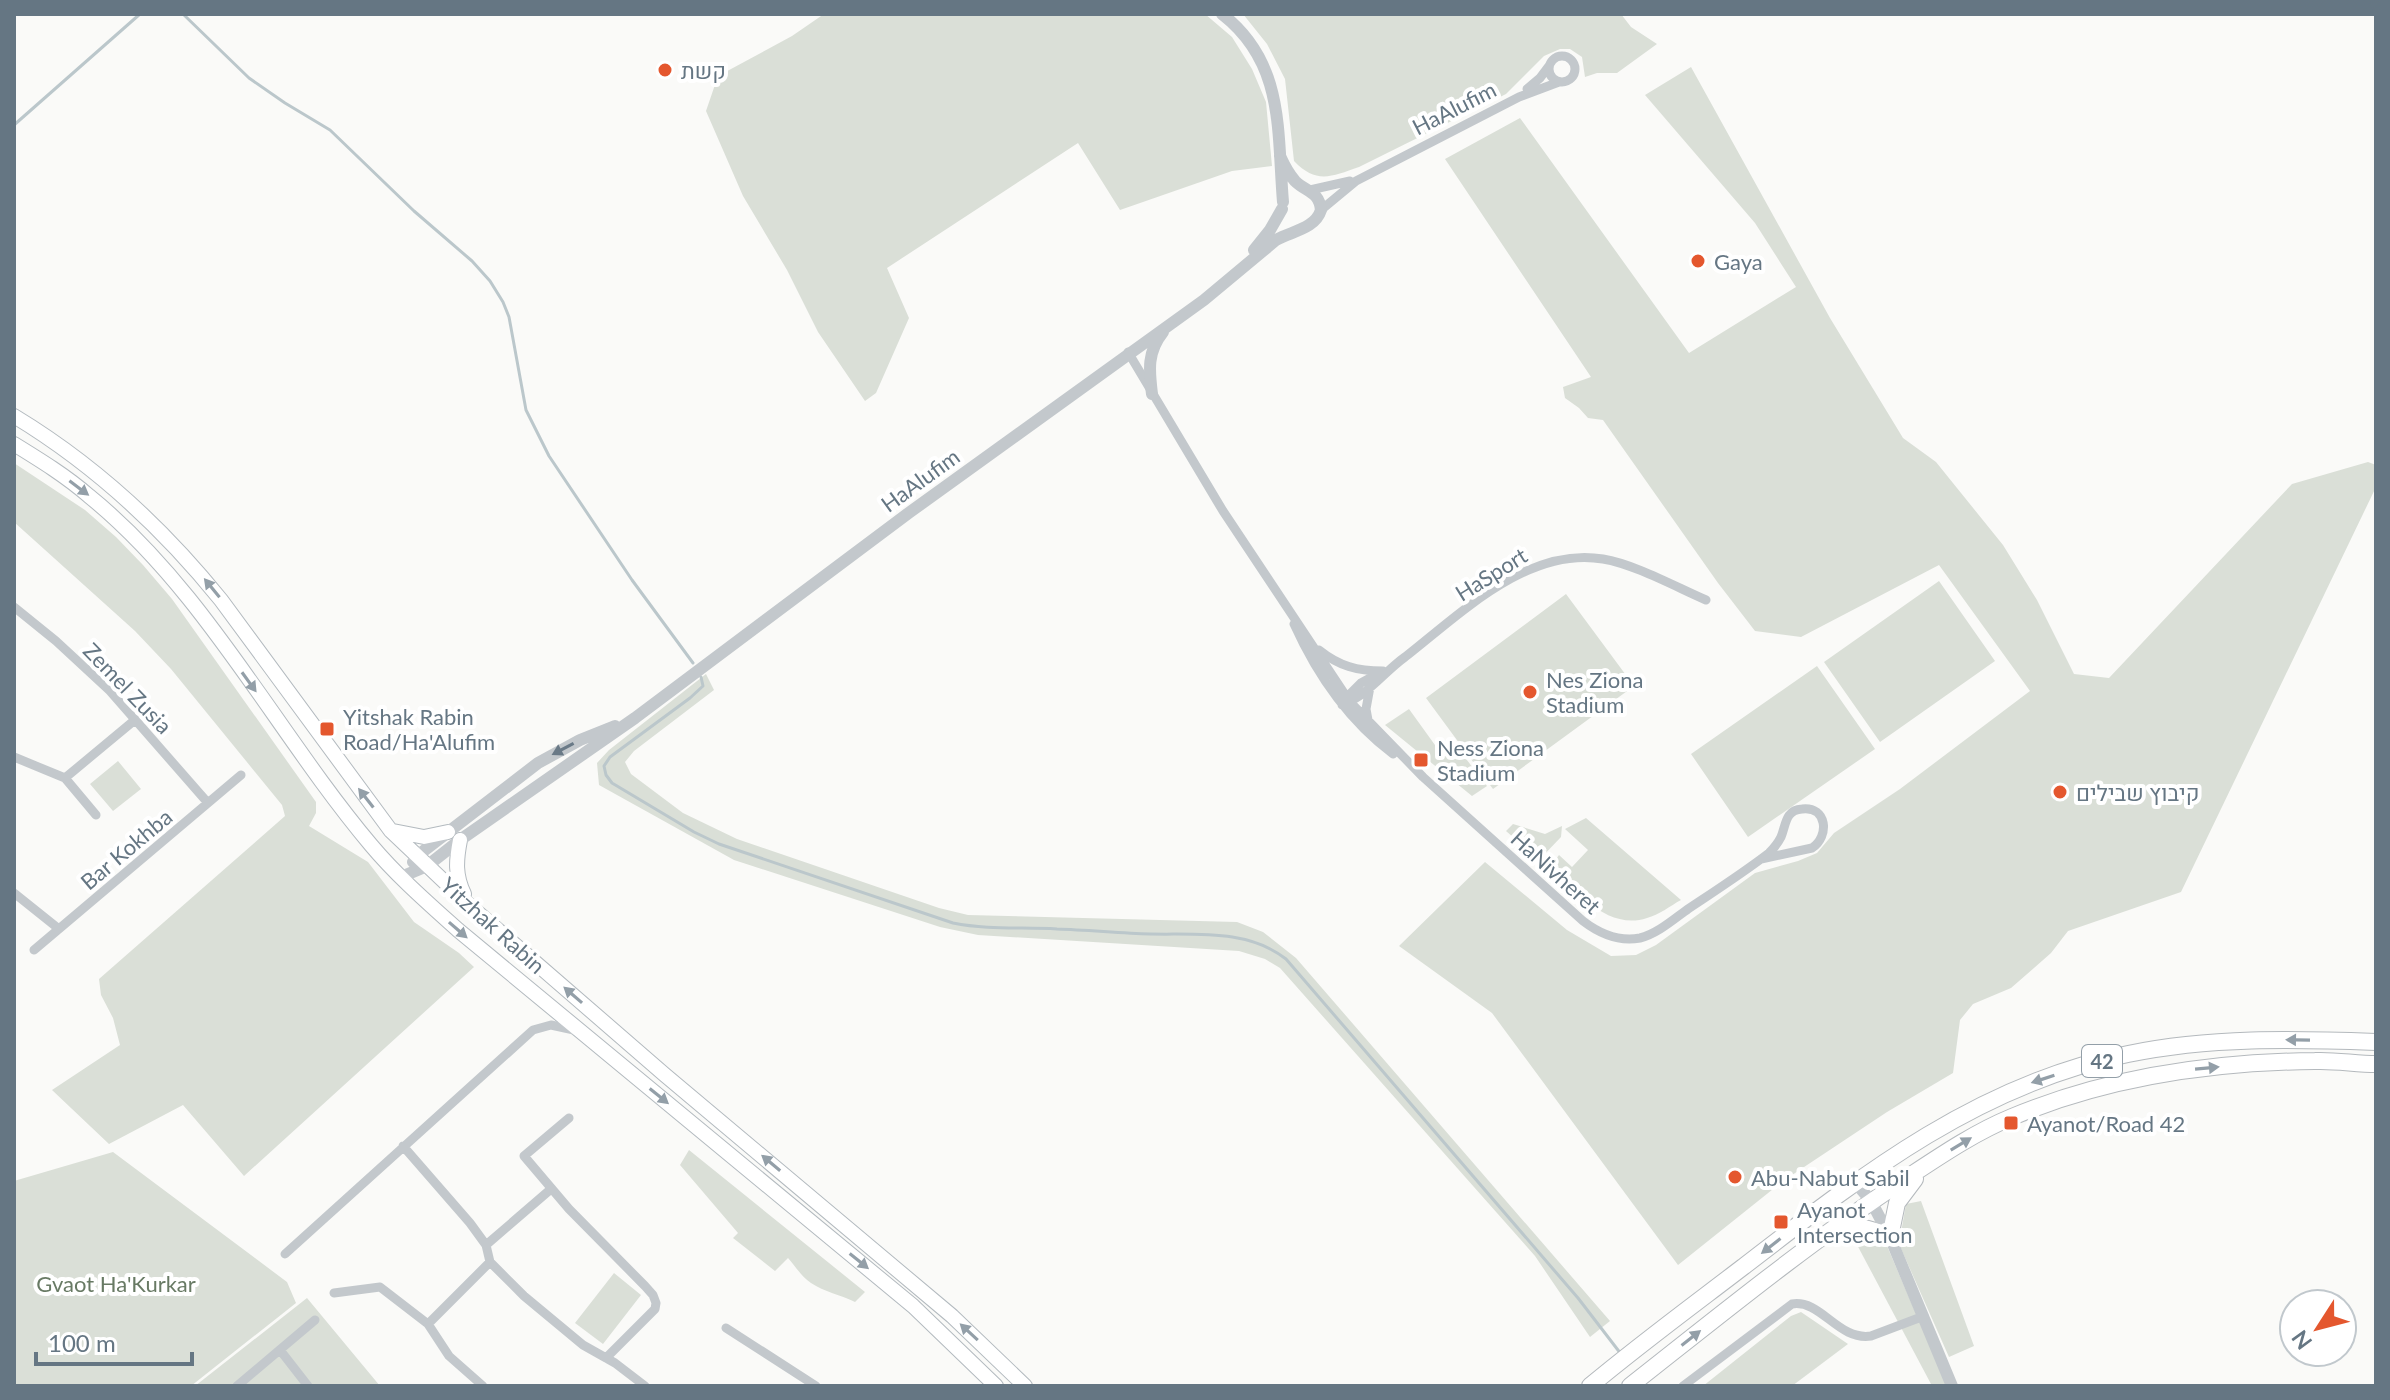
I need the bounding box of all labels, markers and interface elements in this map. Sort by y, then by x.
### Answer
place label: קשת [681,57,726,84]
marker: קשת [656,61,674,79]
street label: HaAlufim [1408,75,1500,141]
place label: Gaya [1714,248,1763,275]
marker: Gaya [1689,252,1707,270]
street label: HaAlufim [875,443,965,517]
one-way arrow [69,479,89,495]
street label: HaSport [1450,541,1532,607]
one-way arrow [204,578,221,598]
street label: Zemel Zusia [78,637,178,739]
place label: Nes Ziona Stadium [1546,666,1643,718]
one-way arrow [241,672,257,693]
marker: Nes Ziona Stadium [1521,683,1539,701]
place label: Yitshak Rabin Road/Ha'Alufim [343,703,495,755]
marker: Yitshak Rabin Road/Ha'Alufim [318,720,336,738]
place label: Ness Ziona Stadium [1437,734,1544,786]
one-way arrow [552,743,575,756]
marker: Ness Ziona Stadium [1412,751,1430,769]
place label: קיבוץ שבילים [2076,779,2199,806]
marker: קיבוץ שבילים [2051,783,2069,801]
one-way arrow [358,788,374,808]
street label: Bar Kokhba [75,803,177,895]
street label: HaNivheret [1506,825,1606,919]
street label: Yitzhak Rabin [435,871,551,979]
one-way arrow [448,921,468,938]
one-way arrow [563,987,583,1004]
one-way arrow [2285,1034,2310,1046]
road number: 42 [2082,1045,2122,1077]
one-way arrow [2195,1061,2220,1074]
one-way arrow [2030,1073,2054,1085]
one-way arrow [648,1087,668,1104]
place label: Ayanot/Road 42 [2027,1110,2185,1137]
marker: Ayanot/Road 42 [2002,1114,2020,1132]
one-way arrow [1949,1138,1972,1152]
one-way arrow [762,1155,782,1172]
place label: Abu-Nabut Sabil [1751,1164,1910,1191]
marker: Abu-Nabut Sabil [1726,1168,1744,1186]
place label: Ayanot Intersection [1797,1196,1912,1248]
marker: Ayanot Intersection [1772,1213,1790,1231]
one-way arrow [1761,1237,1781,1253]
one-way arrow [849,1252,869,1269]
park label: Gvaot Ha'Kurkar [36,1270,196,1297]
north arrow [2278,1288,2358,1368]
scale bar [36,1316,192,1366]
one-way arrow [960,1323,979,1341]
text: N [2286,1325,2317,1355]
text: 100 m [48,1328,116,1357]
one-way arrow [1681,1330,1701,1347]

